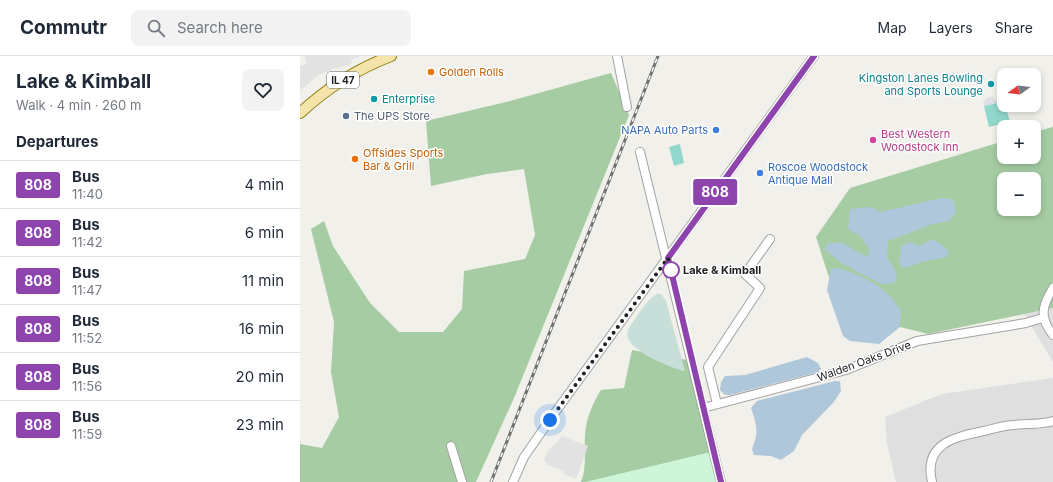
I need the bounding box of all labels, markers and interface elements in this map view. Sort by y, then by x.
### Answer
search box [131,10,411,46]
text: Commutr [20,16,107,39]
icon: search [145,17,167,39]
text: Search here [177,18,263,37]
text: Map [878,19,907,36]
text: Layers [929,19,973,36]
text: Share [995,19,1033,36]
place label: Golden Rolls [439,65,504,79]
marker: Golden Rolls [426,67,436,77]
north arrow [997,68,1041,112]
map controls [997,68,1041,216]
button: heart [242,69,284,111]
text: Lake & Kimball [16,70,151,93]
place label: Kingston Lanes Bowling and Sports Lounge [859,71,983,98]
road number: IL 47 [327,72,359,88]
marker: Kingston Lanes Bowling and Sports Lounge [986,79,996,89]
place label: Enterprise [382,92,435,106]
marker: Enterprise [369,94,379,104]
text: Walk · 4 min · 260 m [16,97,141,113]
place label: The UPS Store [354,109,430,123]
marker: The UPS Store [341,111,351,121]
button: + [997,120,1041,164]
place label: NAPA Auto Parts [621,123,708,137]
marker: NAPA Auto Parts [711,125,721,135]
place label: Best Western Woodstock Inn [881,127,958,154]
text: Departures [16,132,98,151]
marker: Best Western Woodstock Inn [868,135,878,145]
place label: Offsides Sports Bar & Grill [363,146,444,173]
marker: Offsides Sports Bar & Grill [350,154,360,164]
place label: Roscoe Woodstock Antique Mall [768,160,868,187]
text: Bus [72,167,100,186]
marker: Roscoe Woodstock Antique Mall [755,168,765,178]
button: − [997,172,1041,216]
text: 4 min [244,175,284,194]
text: 808 [24,176,52,193]
line badge: 808 [692,179,738,205]
text: 808 [701,183,729,200]
text: 11:40 [72,186,103,202]
text: Bus [72,215,100,234]
text: 6 min [245,223,284,242]
text: 808 [24,224,52,241]
text: 11:42 [72,234,103,250]
marker: Lake & Kimball [662,261,680,279]
text: Bus [72,263,100,282]
place label: Lake & Kimball [683,263,761,277]
text: 11 min [242,271,284,290]
text: 808 [24,272,52,289]
text: 11:47 [72,282,102,298]
text: Bus [72,311,100,330]
text: 16 min [239,319,284,338]
text: 808 [24,320,52,337]
text: 11:52 [72,330,102,346]
street label: Walden Oaks Drive [815,338,913,384]
text: Bus [72,359,100,378]
text: 20 min [236,367,284,386]
text: 808 [24,368,52,385]
text: 11:56 [72,378,102,394]
text: Bus [72,407,100,426]
your location [540,410,560,430]
text: 23 min [236,415,284,434]
text: 808 [24,416,52,433]
text: 11:59 [72,426,102,442]

